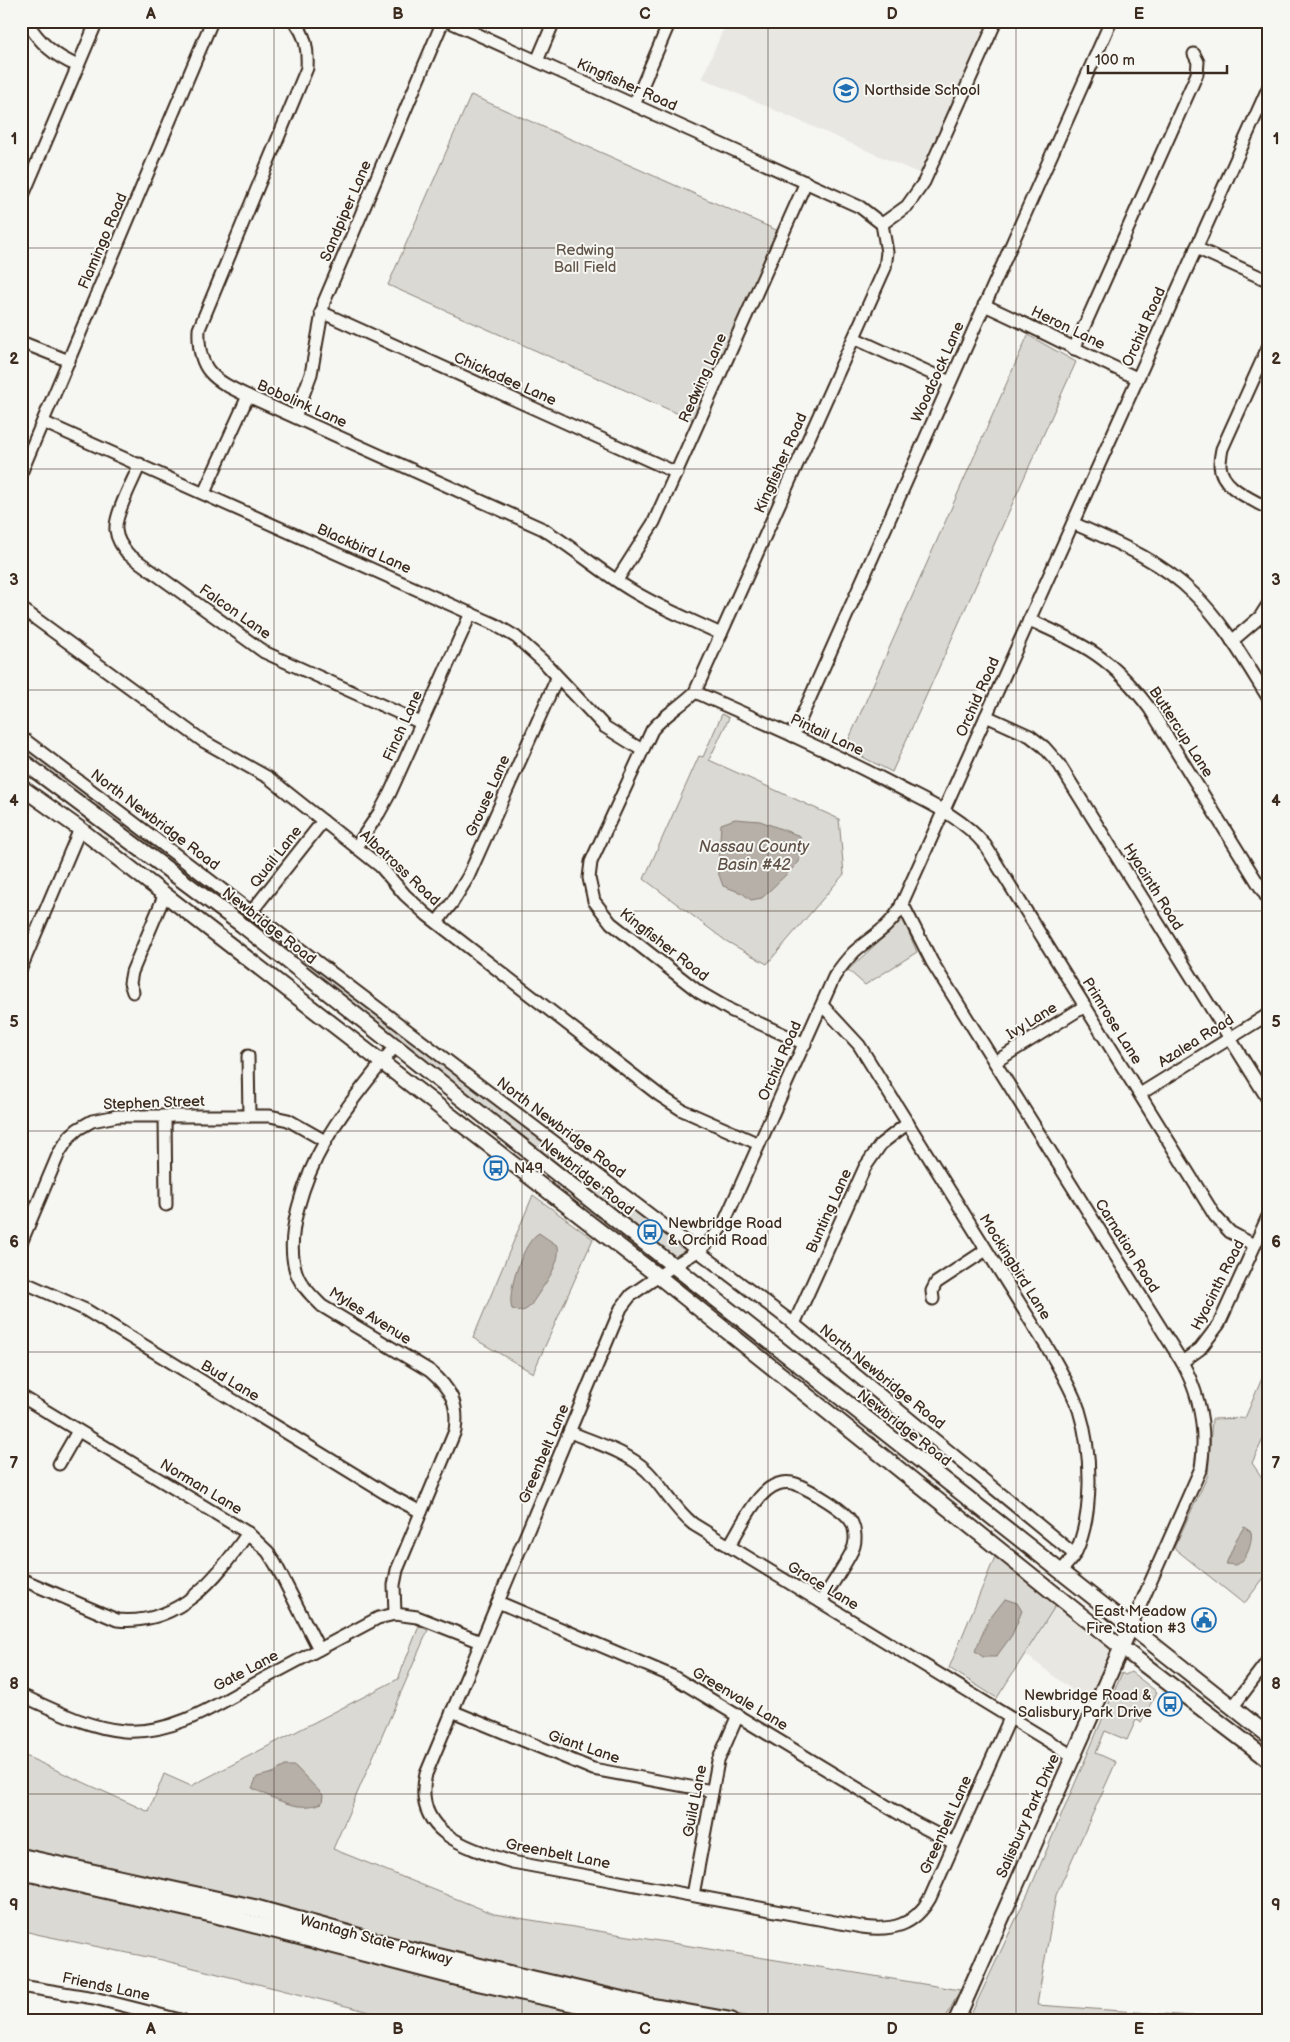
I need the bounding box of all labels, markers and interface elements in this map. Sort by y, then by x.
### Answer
text: A [145,5,156,24]
text: B [392,5,404,24]
text: C [639,5,651,24]
text: D [886,5,898,24]
text: E [1134,5,1144,24]
scale bar [1088,42,1226,74]
text: 100 m [1095,51,1135,70]
street label: Kingfisher Road [574,54,680,116]
school or university icon: Northside School [833,77,859,103]
place label: Northside School [864,81,980,100]
text: 1 [11,130,17,149]
text: 1 [1273,130,1279,149]
street label: Sandpiper Lane [316,158,376,264]
street label: Flamingo Road [74,190,132,292]
park label: Redwing Ball Field [554,241,616,277]
street label: Orchid Road [1118,284,1170,370]
street label: Heron Lane [1028,302,1108,354]
street label: Woodcock Lane [907,319,969,425]
street label: Redwing Lane [675,330,731,426]
street label: Chickadee Lane [451,348,559,410]
text: 2 [9,350,19,369]
text: 2 [1271,350,1281,369]
street label: Bobolink Lane [254,376,350,432]
street label: Kingfisher Road [750,410,812,516]
street label: Blackbird Lane [314,520,414,578]
text: 3 [9,571,19,590]
text: 3 [1271,571,1281,590]
street label: Falcon Lane [195,580,275,644]
street label: Orchid Road [952,654,1004,740]
street label: Buttercup Lane [1145,683,1217,781]
street label: Finch Lane [379,688,427,764]
street label: Pintail Lane [787,710,867,760]
street label: Grouse Lane [462,752,515,840]
street label: North Newbridge Road [87,765,223,875]
text: 4 [9,792,19,811]
text: 4 [1271,792,1281,811]
street label: Quail Lane [246,822,306,892]
street label: Albatross Road [356,826,444,910]
water label: Nassau County Basin #42 [699,838,810,875]
street label: Hyacinth Road [1119,840,1187,934]
street label: Newbridge Road [218,883,320,969]
street label: Kingfisher Road [616,904,712,986]
street label: Primrose Lane [1078,974,1146,1068]
street label: Ivy Lane [1003,998,1061,1044]
street label: Azalea Road [1155,1010,1237,1072]
text: 5 [9,1013,19,1032]
text: 5 [1271,1013,1281,1032]
street label: Orchid Road [754,1018,806,1104]
street label: North Newbridge Road [493,1074,629,1182]
street label: Stephen Street [103,1092,205,1114]
street label: Newbridge Road [537,1135,637,1219]
bus stop icon: N49 [483,1155,509,1181]
place label: N49 [514,1159,543,1178]
street label: Bunting Lane [802,1166,856,1256]
street label: Carnation Road [1091,1196,1163,1296]
street label: Mockingbird Lane [975,1211,1055,1323]
place label: Newbridge Road & Orchid Road [668,1214,782,1250]
bus stop icon: Newbridge Road & Orchid Road [637,1219,663,1245]
text: 6 [9,1233,19,1252]
text: 6 [1271,1233,1281,1252]
street label: Hyacinth Road [1187,1237,1249,1333]
street label: Myles Avenue [325,1283,415,1349]
street label: North Newbridge Road [816,1321,948,1433]
street label: Bud Lane [197,1356,263,1406]
street label: Newbridge Road [854,1386,954,1470]
street label: Greenbelt Lane [515,1401,574,1507]
text: 7 [10,1454,19,1473]
text: 7 [1272,1454,1281,1473]
street label: Norman Lane [156,1455,246,1519]
street label: Grace Lane [784,1557,862,1615]
place label: East Meadow Fire Station #3 [1086,1602,1186,1638]
public building icon: East Meadow Fire Station #3 [1191,1607,1217,1633]
street label: Gate Lane [210,1646,282,1696]
street label: Greenvale Lane [689,1663,791,1735]
text: 8 [9,1675,19,1694]
text: 8 [1271,1675,1281,1694]
place label: Newbridge Road & Salisbury Park Drive [1018,1686,1152,1722]
bus stop icon: Newbridge Road & Salisbury Park Drive [1157,1691,1183,1717]
street label: Giant Lane [546,1726,622,1768]
street label: Salisbury Park Drive [992,1751,1064,1881]
street label: Guild Lane [679,1763,711,1839]
street label: Greenbelt Lane [916,1773,976,1877]
street label: Greenbelt Lane [504,1835,612,1873]
text: 9 [9,1896,19,1915]
text: 9 [1271,1896,1281,1915]
street label: Wantagh State Parkway [298,1910,455,1970]
street label: Friends Lane [60,1968,152,2006]
text: A [145,2020,156,2039]
text: B [392,2020,404,2039]
text: C [639,2020,651,2039]
text: D [886,2020,898,2039]
text: E [1134,2020,1144,2039]

